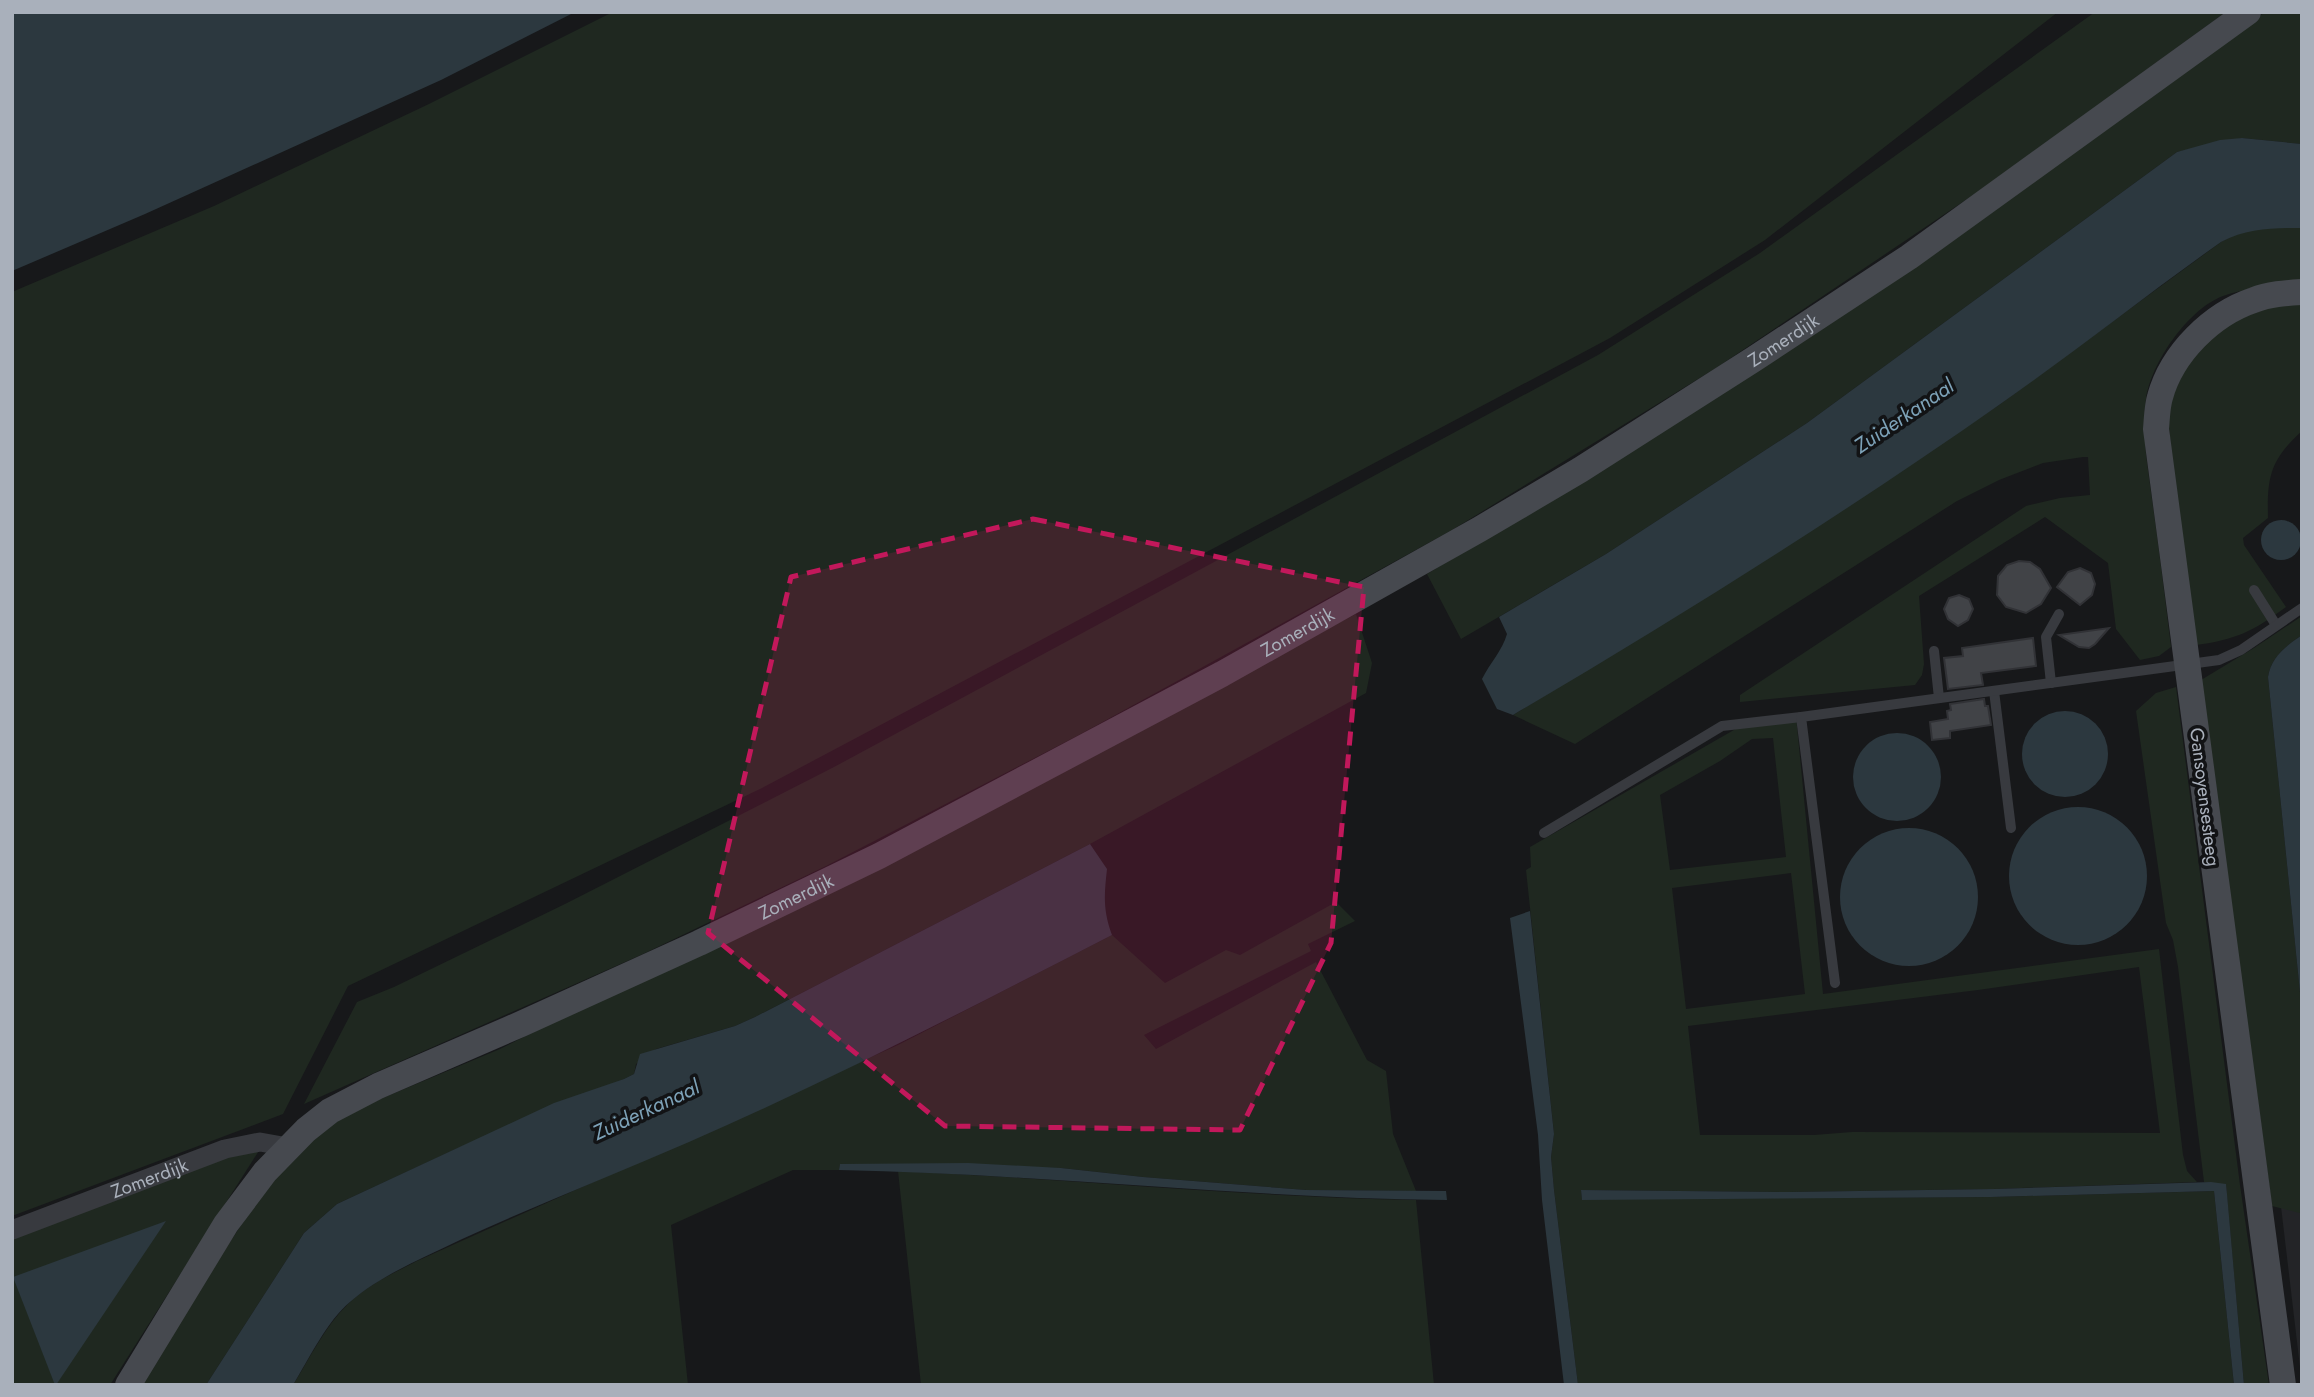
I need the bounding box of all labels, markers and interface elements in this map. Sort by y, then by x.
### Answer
street label: Zomerdijk [1742,306,1825,373]
water label: Zuiderkanaal [1847,371,1961,461]
street label: Zomerdijk [1256,600,1340,663]
street label: Gansoyensesteeg [2183,726,2227,868]
street label: Zomerdijk [754,866,839,926]
water label: Zuiderkanaal [587,1072,706,1148]
street label: Zomerdijk [107,1151,192,1205]

